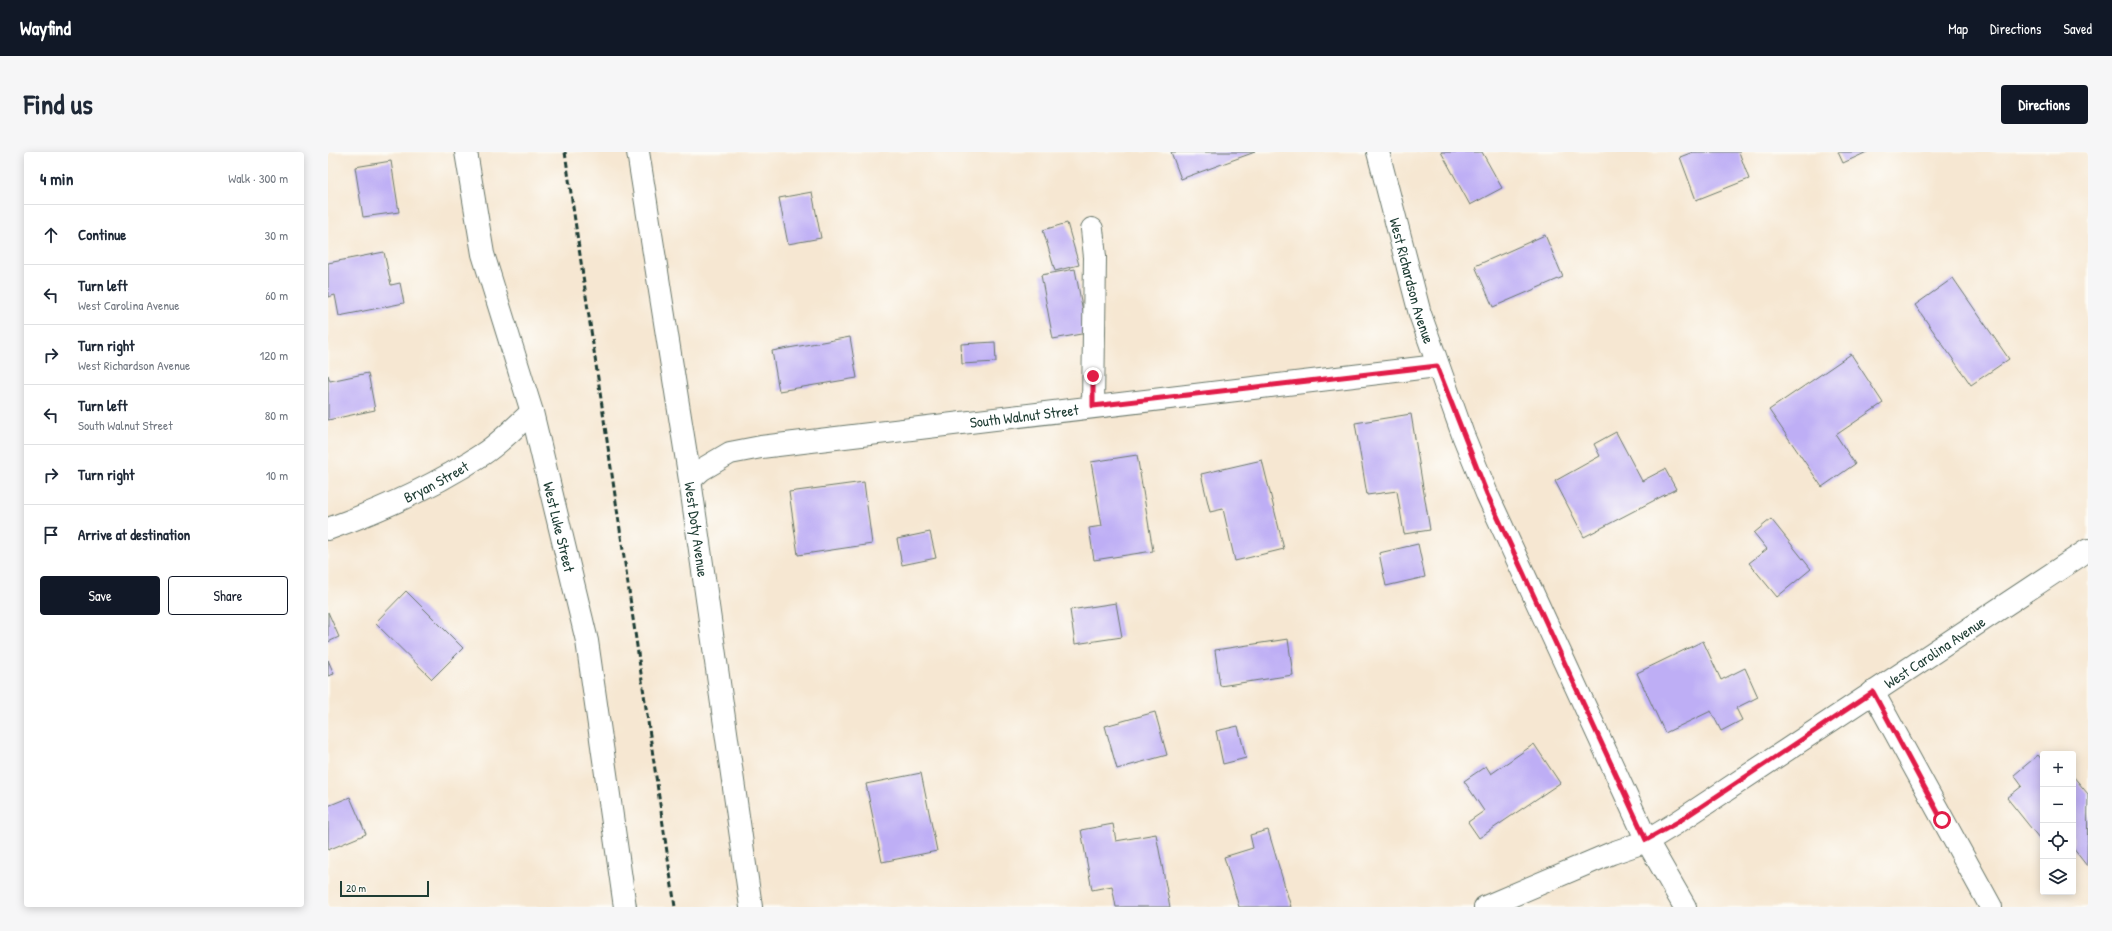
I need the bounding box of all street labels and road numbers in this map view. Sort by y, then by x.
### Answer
street label: West Richardson Avenue [1385,215,1440,346]
street label: South Walnut Street [968,398,1080,432]
street label: Bryan Street [400,455,473,507]
street label: West Luke Street [539,480,581,575]
street label: West Doty Avenue [680,480,714,578]
street label: West Carolina Avenue [1880,611,1989,693]

